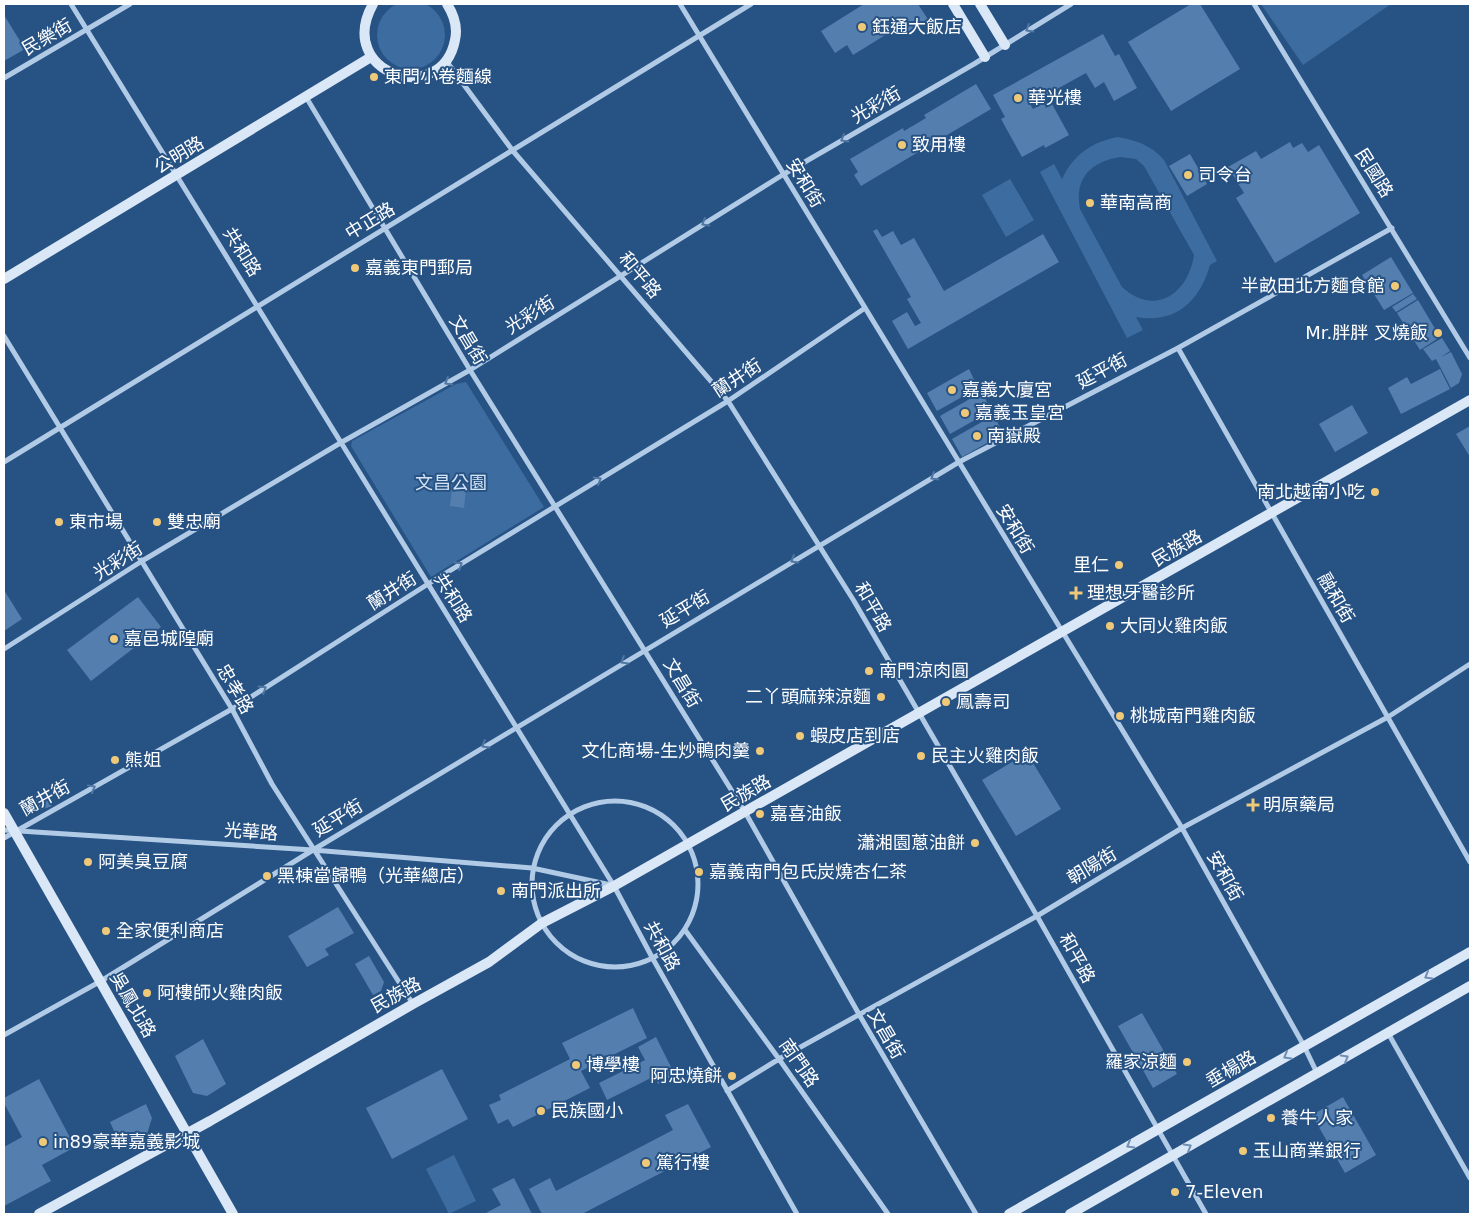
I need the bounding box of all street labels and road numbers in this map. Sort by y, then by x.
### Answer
street label: 民樂街 [18,14,75,59]
street label: 光彩街 [847,82,904,127]
street label: 公明路 [150,132,207,177]
street label: 民國路 [1351,144,1398,201]
street label: 安和街 [783,154,828,211]
street label: 中正路 [341,198,398,243]
street label: 共和路 [219,223,266,280]
street label: 和平路 [615,247,666,302]
street label: 光彩街 [501,291,558,338]
street label: 文昌街 [446,311,491,368]
street label: 延平街 [1073,349,1131,393]
street label: 蘭井街 [708,354,765,401]
street label: 安和街 [993,500,1038,557]
street label: 民族路 [1148,525,1205,570]
street label: 光彩街 [89,537,146,584]
street label: 蘭井街 [363,567,420,614]
street label: 共和路 [430,569,477,626]
street label: 融和街 [1314,569,1359,626]
street label: 和平路 [851,578,896,635]
street label: 延平街 [656,586,713,631]
street label: 文昌街 [660,654,705,711]
street label: 忠孝路 [213,660,258,717]
street label: 民族路 [717,770,774,815]
street label: 蘭井街 [16,775,73,820]
street label: 延平街 [309,795,366,840]
street label: 光華路 [223,819,279,844]
street label: 朝陽街 [1063,843,1120,888]
street label: 安和街 [1203,847,1248,904]
street label: 共和路 [640,917,685,974]
street label: 和平路 [1055,929,1100,986]
street label: 吳鳳北路 [106,968,161,1041]
street label: 民族路 [367,972,424,1017]
street label: 文昌街 [864,1005,909,1062]
street label: 南門路 [775,1035,823,1091]
street label: 垂楊路 [1202,1046,1259,1091]

